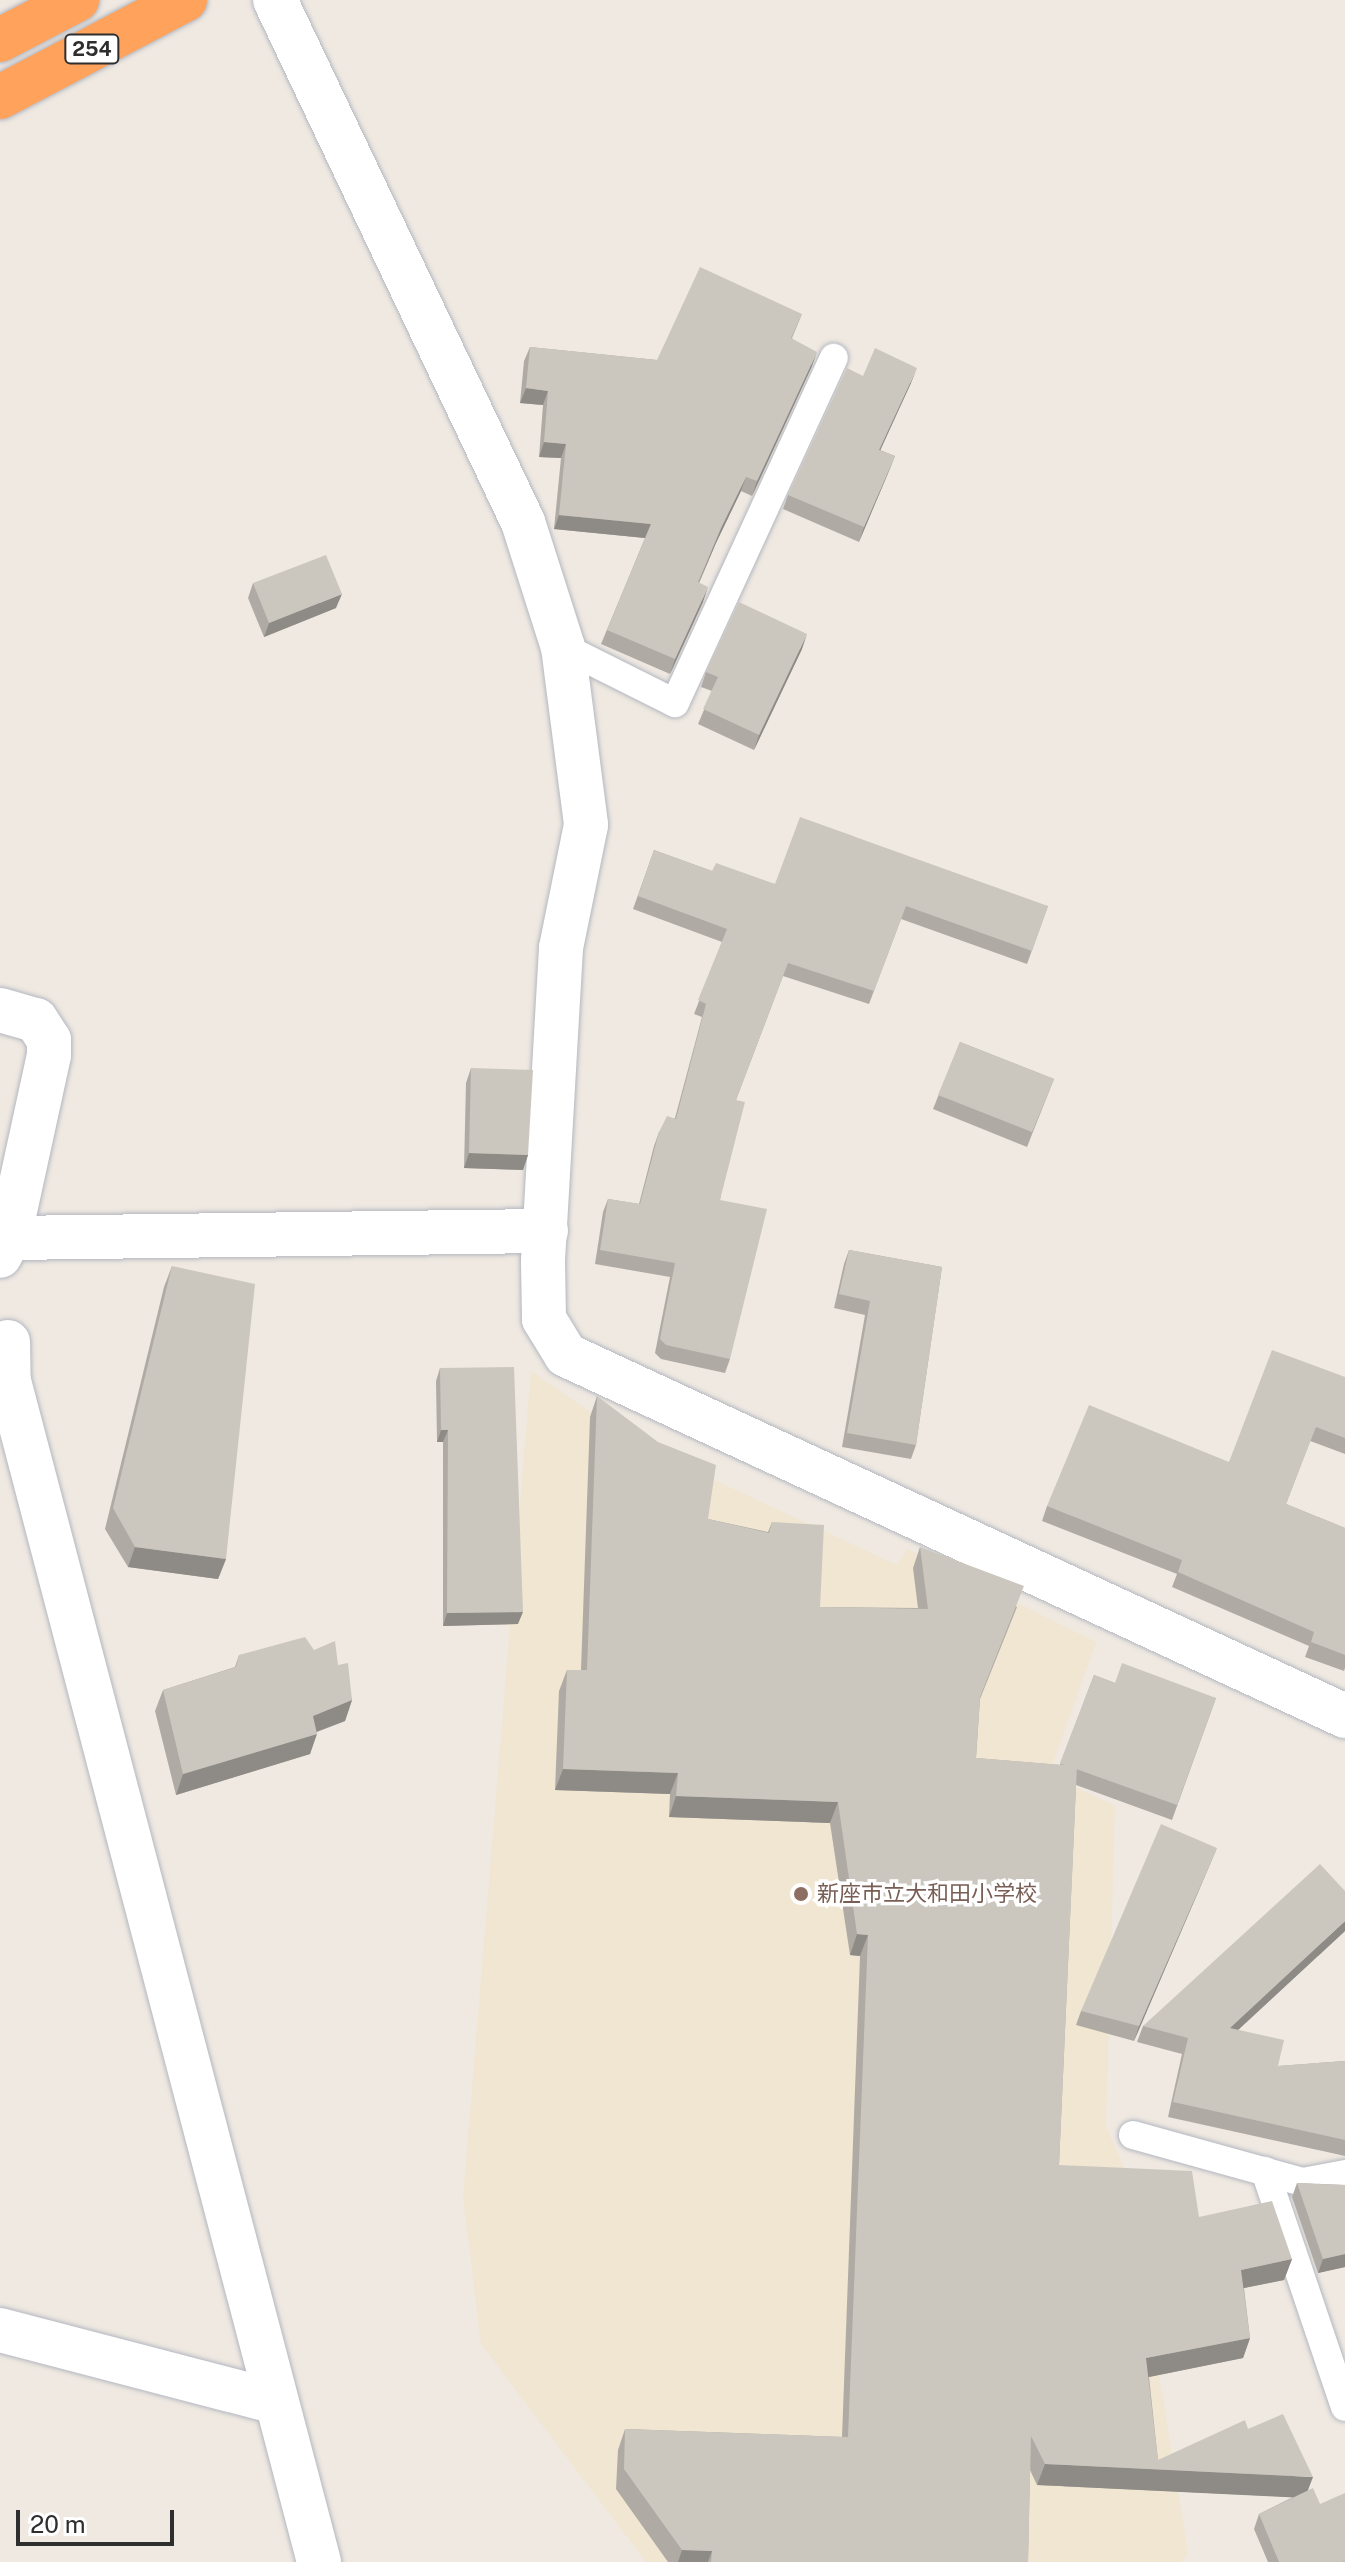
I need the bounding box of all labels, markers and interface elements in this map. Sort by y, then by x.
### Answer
road number: 254 [64,33,120,65]
place label: 新座市立大和田小学校 [817,1881,1037,1907]
marker: 新座市立大和田小学校 [792,1885,810,1903]
scale bar [20,2494,178,2544]
text: 20 m [30,2510,86,2538]

